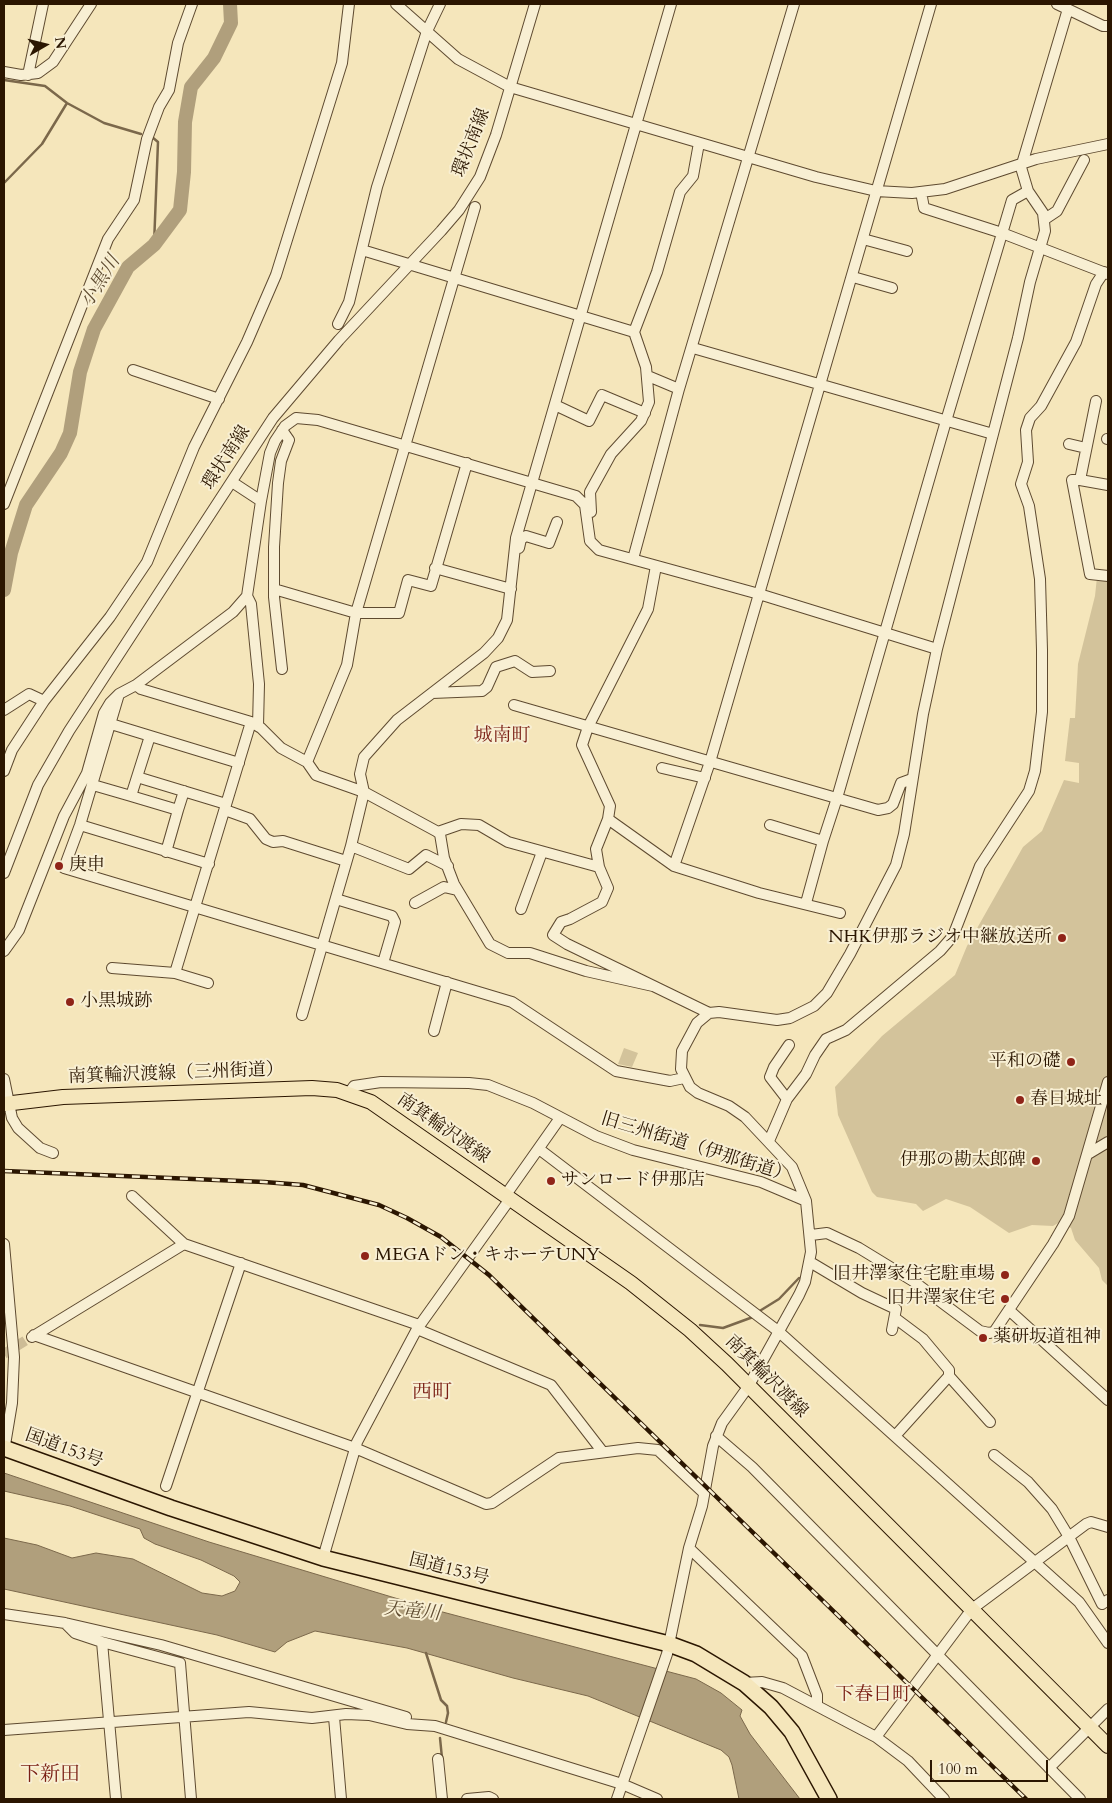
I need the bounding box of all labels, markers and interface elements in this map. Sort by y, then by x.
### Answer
north arrow [20,20,70,70]
text: N [50,36,71,50]
street label: 環状南線 [449,106,495,180]
water label: 小黒川 [76,252,126,312]
street label: 環状南線 [198,422,256,494]
district label: 城南町 [474,726,530,748]
place label: 庚申 [69,855,105,877]
marker: 庚申 [53,860,65,872]
place label: NHK伊那ラジオ中継放送所 [828,927,1052,949]
marker: NHK伊那ラジオ中継放送所 [1056,932,1068,944]
place label: 小黒城跡 [80,991,152,1013]
marker: 小黒城跡 [64,996,76,1008]
place label: 平和の礎 [989,1051,1061,1073]
marker: 平和の礎 [1065,1056,1077,1068]
street label: 南箕輪沢渡線（三州街道） [68,1059,284,1089]
street label: 南箕輪沢渡線 [393,1089,493,1169]
place label: 春日城址 [1030,1089,1102,1111]
marker: 春日城址 [1014,1094,1026,1106]
street label: 旧三州街道（伊那街道） [598,1109,794,1187]
place label: 伊那の勘太郎碑 [900,1150,1026,1172]
marker: 伊那の勘太郎碑 [1030,1155,1042,1167]
place label: サンロード伊那店 [561,1170,705,1192]
marker: サンロード伊那店 [545,1175,557,1187]
place label: MEGAドン・キホーテUNY [375,1245,600,1267]
marker: MEGAドン・キホーテUNY [359,1250,371,1262]
place label: 旧井澤家住宅駐車場 [833,1264,995,1286]
marker: 旧井澤家住宅駐車場 [999,1269,1011,1281]
place label: 旧井澤家住宅 [887,1288,995,1310]
marker: 旧井澤家住宅 [999,1293,1011,1305]
place label: 薬研坂道祖神 [993,1327,1101,1349]
street label: 南箕輪沢渡線 [720,1331,812,1423]
marker: 薬研坂道祖神 [977,1332,989,1344]
district label: 西町 [412,1381,452,1405]
street label: 国道153号 [22,1425,106,1473]
street label: 国道153号 [407,1550,491,1590]
water label: 天竜川 [382,1598,442,1626]
district label: 下春日町 [835,1685,911,1707]
scale bar [932,1750,1050,1782]
text: 100 m [938,1759,978,1779]
district label: 下新田 [20,1763,80,1787]

